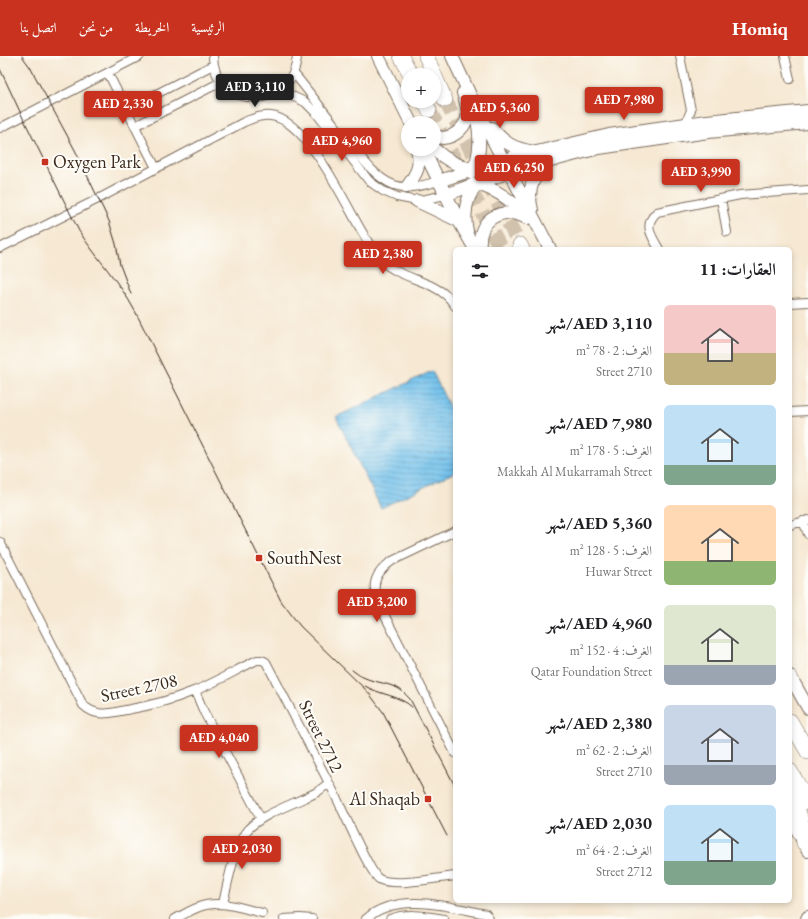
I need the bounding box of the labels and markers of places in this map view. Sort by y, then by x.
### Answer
pin: AED 3,110 [209,74,301,108]
pin: AED 7,980 [578,87,670,121]
pin: AED 2,330 [77,91,169,125]
pin: AED 5,360 [454,95,546,129]
pin: AED 4,960 [296,128,388,162]
place label: Oxygen Park [53,150,142,173]
pin: AED 6,250 [468,155,560,189]
marker: Oxygen Park [40,157,50,167]
pin: AED 3,990 [655,159,747,193]
pin: AED 2,380 [337,241,429,275]
place label: SouthNest [267,546,342,569]
marker: SouthNest [254,553,264,563]
pin: AED 3,200 [331,589,423,623]
pin: AED 4,040 [173,725,265,759]
place label: Al Shaqab [348,787,420,810]
marker: Al Shaqab [423,794,433,804]
pin: AED 2,030 [196,836,288,870]

